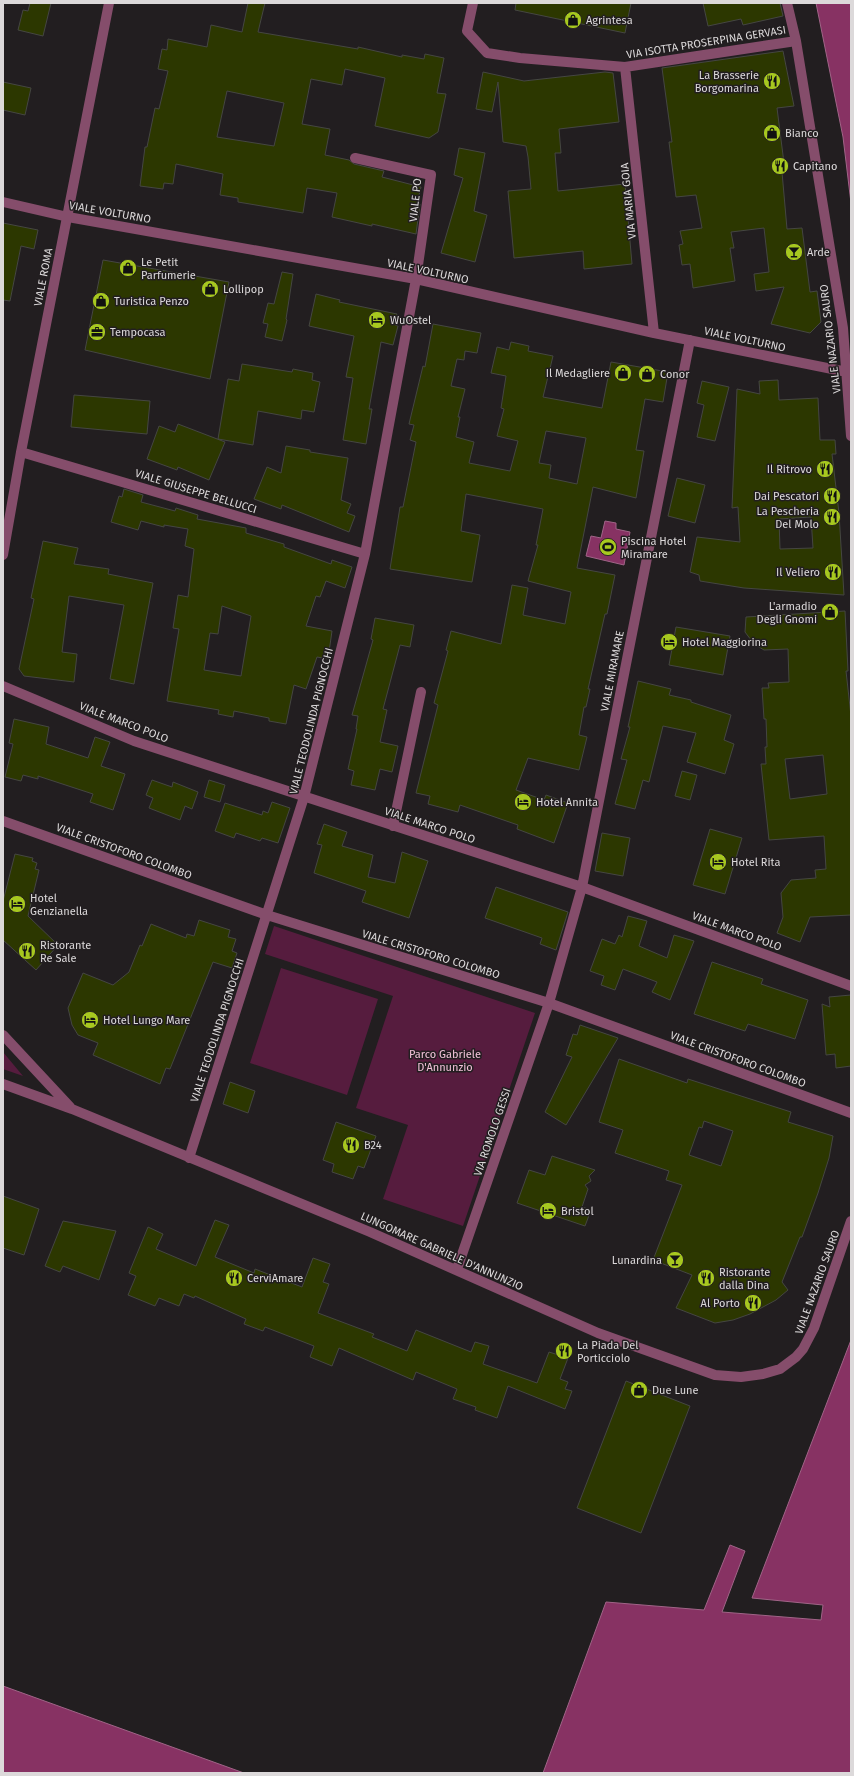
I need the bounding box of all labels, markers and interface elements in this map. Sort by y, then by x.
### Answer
shop icon: Agrintesa [563,10,583,30]
place label: Agrintesa [586,14,633,27]
street label: VIA ISOTTA PROSERPINA GERVASI [625,23,787,62]
place label: La Brasserie Borgomarina [695,69,759,95]
restaurant icon: La Brasserie Borgomarina [762,71,782,91]
shop icon: Bianco [762,123,782,143]
place label: Bianco [785,127,819,140]
restaurant icon: Capitano [770,156,790,176]
place label: Capitano [793,160,837,173]
street label: VIA MARIA GOIA [618,161,639,240]
street label: VIALE PO [407,178,424,223]
street label: VIALE VOLTURNO [68,199,152,226]
bar icon: Arde [784,242,804,262]
street label: VIALE ROMA [31,246,56,307]
place label: Arde [807,246,830,259]
place label: Le Petit Parfumerie [141,256,196,282]
street label: VIALE VOLTURNO [386,257,470,286]
shop icon: Le Petit Parfumerie [118,258,138,278]
shop icon: Lollipop [200,279,220,299]
place label: Lollipop [223,283,264,296]
street label: VIALE NAZARIO SAURO [817,284,844,394]
shop icon: Turistica Penzo [91,291,111,311]
place label: Turistica Penzo [114,295,189,308]
hotel icon: WuOstel [367,310,387,330]
place label: WuOstel [390,314,431,327]
office icon: Tempocasa [87,322,107,342]
street label: VIALE VOLTURNO [703,325,787,354]
place label: Tempocasa [110,326,166,339]
shop icon: Il Medagliere [613,363,633,383]
shop icon: Conor [637,364,657,384]
place label: Il Medagliere [546,367,610,380]
place label: Conor [660,368,690,381]
restaurant icon: Il Ritrovo [815,459,835,479]
place label: Il Ritrovo [767,463,812,476]
street label: VIALE GIUSEPPE BELLUCCI [133,467,258,516]
restaurant icon: Dai Pescatori [822,486,842,506]
place label: Dai Pescatori [754,490,819,503]
place label: La Pescheria Del Molo [757,505,819,531]
restaurant icon: La Pescheria Del Molo [822,507,842,527]
place label: Piscina Hotel Miramare [621,535,686,561]
sports icon: Piscina Hotel Miramare [598,537,618,557]
restaurant icon: Il Veliero [823,562,843,582]
place label: Il Veliero [776,566,820,579]
place label: L'armadio Degli Gnomi [757,600,817,626]
shop icon: L'armadio Degli Gnomi [820,602,840,622]
street label: VIALE MIRAMARE [598,629,627,713]
hotel icon: Hotel Maggiorina [659,632,679,652]
place label: Hotel Maggiorina [682,636,767,649]
street label: VIALE TEODOLINDA PIGNOCCHI [287,646,336,796]
street label: VIALE MARCO POLO [77,699,170,745]
hotel icon: Hotel Annita [513,792,533,812]
place label: Hotel Annita [536,796,598,809]
street label: VIALE MARCO POLO [383,805,477,846]
street label: VIALE CRISTOFORO COLOMBO [54,821,193,882]
hotel icon: Hotel Rita [708,852,728,872]
place label: Hotel Rita [731,856,780,869]
place label: Hotel Genzianella [30,892,88,918]
hotel icon: Hotel Genzianella [7,894,27,914]
street label: VIALE MARCO POLO [690,909,783,954]
street label: VIALE CRISTOFORO COLOMBO [360,927,501,982]
place label: Ristorante Re Sale [40,939,91,965]
restaurant icon: Ristorante Re Sale [17,941,37,961]
street label: VIALE TEODOLINDA PIGNOCCHI [188,957,247,1104]
hotel icon: Hotel Lungo Mare [80,1010,100,1030]
place label: Hotel Lungo Mare [103,1014,190,1027]
street label: VIALE CRISTOFORO COLOMBO [668,1029,807,1090]
park label: Parco Gabriele D'Annunzio [409,1048,481,1074]
street label: VIA ROMOLO GESSI [471,1087,514,1178]
restaurant icon: B24 [341,1135,361,1155]
place label: B24 [364,1139,382,1152]
hotel icon: Bristol [538,1201,558,1221]
place label: Bristol [561,1205,594,1218]
street label: LUNGOMARE GABRIELE D'ANNUNZIO [358,1210,525,1293]
street label: VIALE NAZARIO SAURO [793,1228,842,1336]
bar icon: Lunardina [665,1250,685,1270]
place label: Lunardina [612,1254,662,1267]
place label: Ristorante dalla Dina [719,1266,770,1292]
restaurant icon: CerviAmare [224,1268,244,1288]
restaurant icon: Ristorante dalla Dina [696,1268,716,1288]
place label: CerviAmare [247,1272,303,1285]
restaurant icon: Al Porto [743,1293,763,1313]
place label: Al Porto [701,1297,740,1310]
place label: La Piada Del Porticciolo [577,1339,639,1365]
restaurant icon: La Piada Del Porticciolo [554,1341,574,1361]
shop icon: Due Lune [629,1380,649,1400]
place label: Due Lune [652,1384,699,1397]

